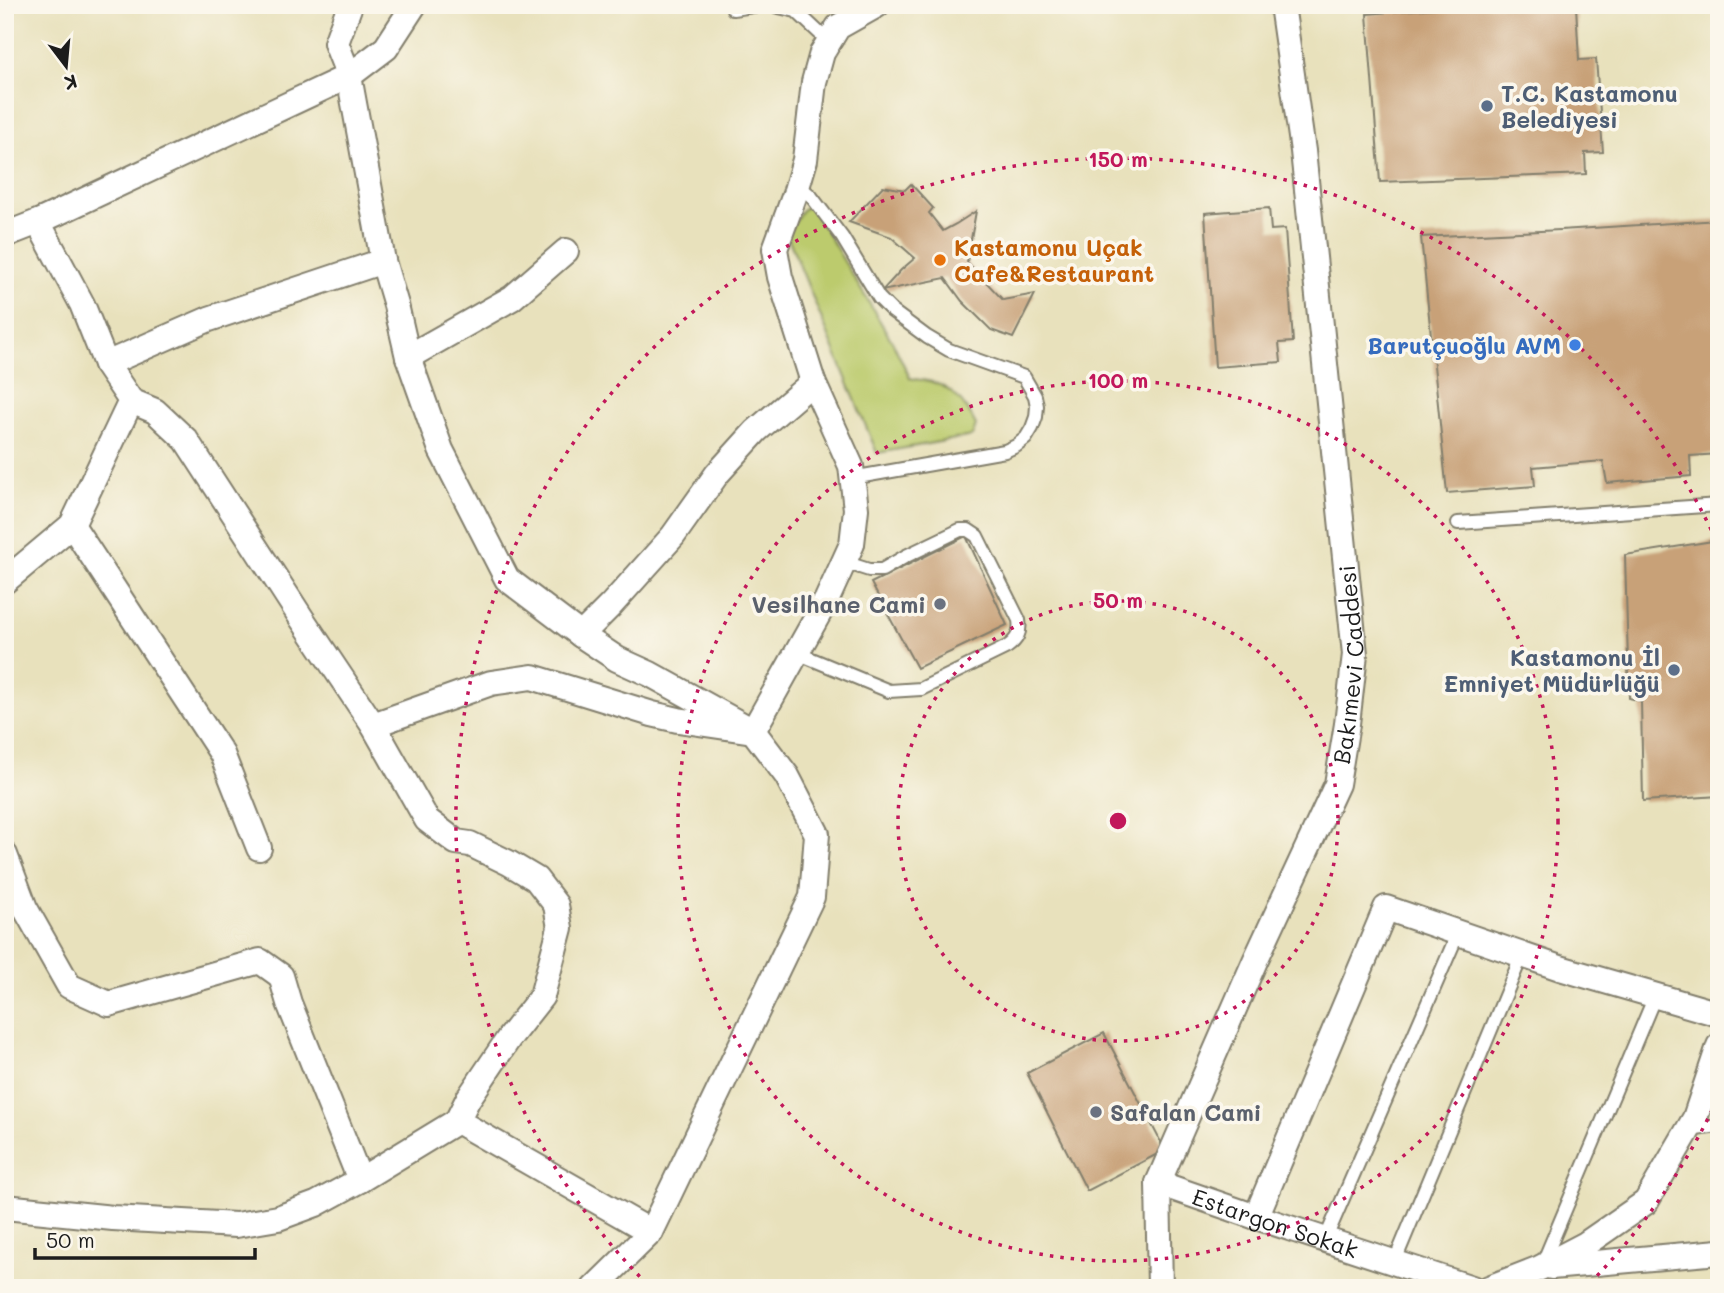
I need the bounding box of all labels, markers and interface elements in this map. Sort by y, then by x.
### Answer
north arrow [32,32,102,102]
text: K [61,69,80,97]
place label: T.C. Kastamonu Belediyesi [1501,78,1678,134]
marker: T.C. Kastamonu Belediyesi [1479,98,1495,114]
text: 150 m [1088,145,1148,172]
place label: Kastamonu Uçak Cafe&Restaurant [954,232,1154,288]
marker: Kastamonu Uçak Cafe&Restaurant [932,252,948,268]
place label: Barutçuoğlu AVM [1367,330,1561,360]
marker: Barutçuoğlu AVM [1567,337,1583,353]
text: 100 m [1088,366,1148,393]
street label: Bakımevi Caddesi [1326,564,1370,766]
text: 50 m [1093,586,1143,613]
place label: Vesilhane Cami [752,589,926,619]
marker: Vesilhane Cami [932,596,948,612]
place label: Kastamonu İl Emniyet Müdürlüğü [1444,642,1660,698]
marker: Kastamonu İl Emniyet Müdürlüğü [1666,662,1682,678]
centre of rings [1106,809,1130,833]
place label: Safalan Cami [1110,1097,1262,1127]
marker: Safalan Cami [1088,1104,1104,1120]
street label: Estargon Sokak [1189,1181,1362,1265]
scale bar [35,1216,256,1260]
text: 50 m [46,1226,95,1253]

